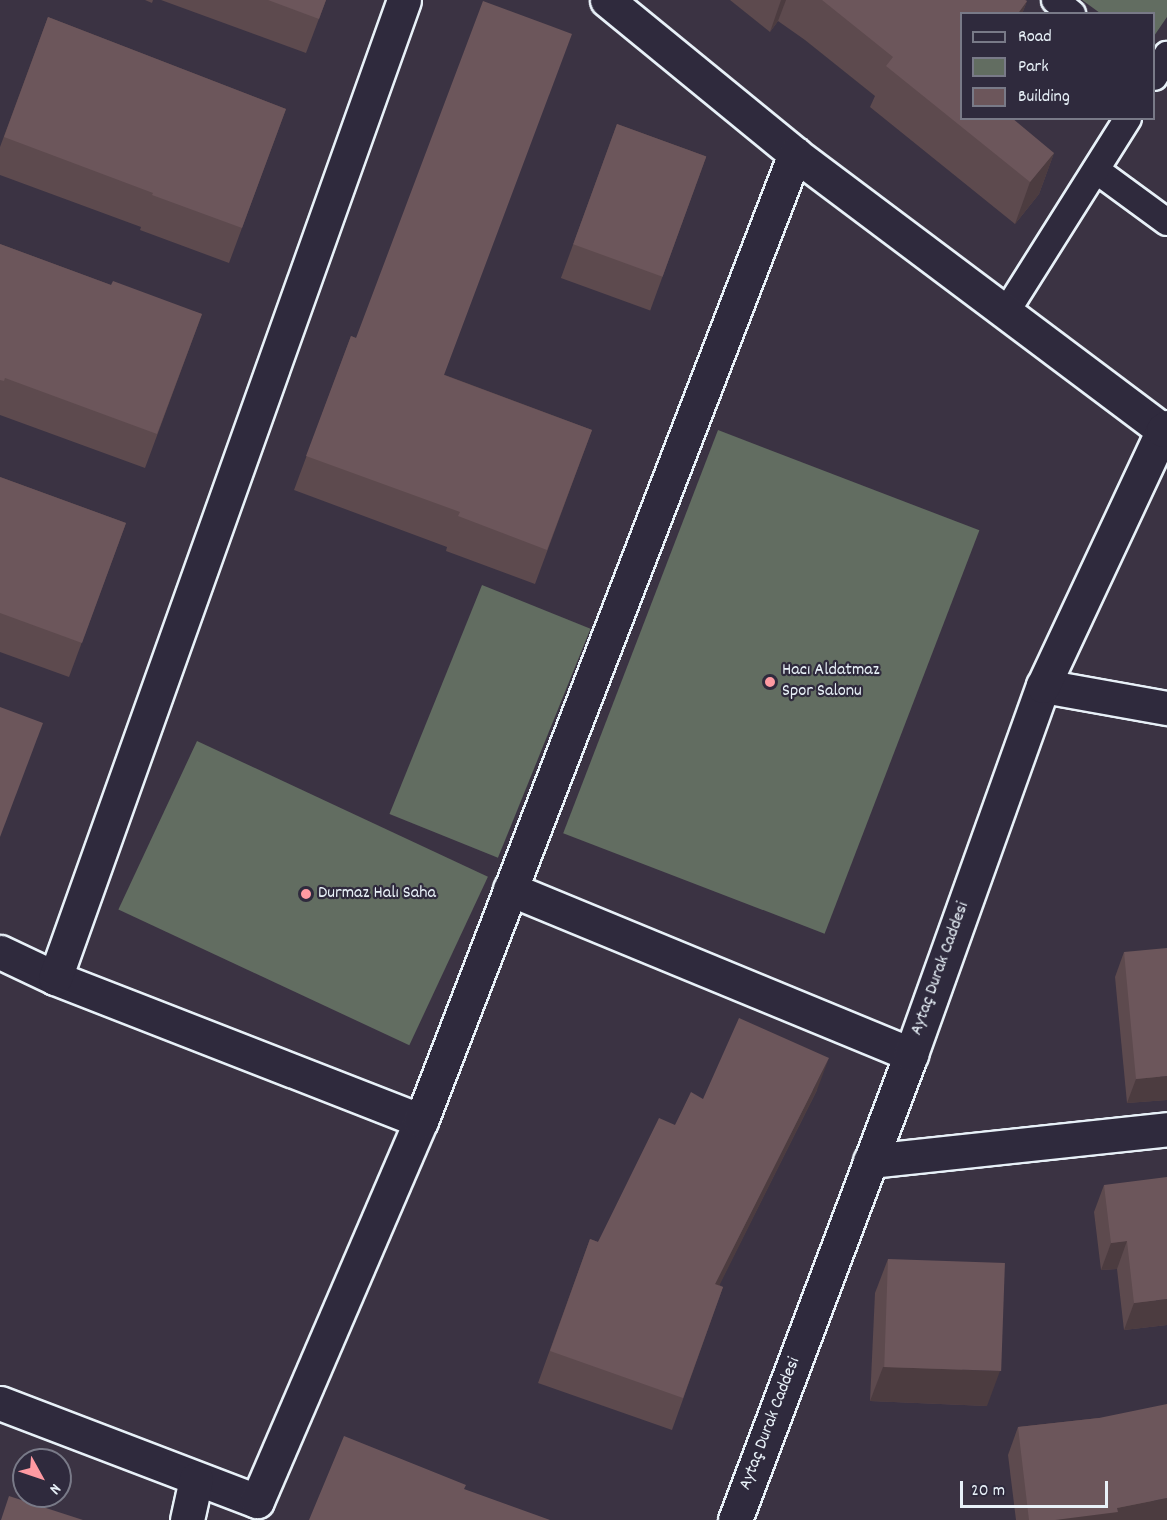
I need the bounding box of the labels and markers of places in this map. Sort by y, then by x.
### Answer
place label: Hacı Aldatmaz Spor Salonu [782,661,880,704]
marker: Hacı Aldatmaz Spor Salonu [763,675,777,689]
place label: Durmaz Halı Saha [318,883,436,905]
marker: Durmaz Halı Saha [299,887,313,901]

